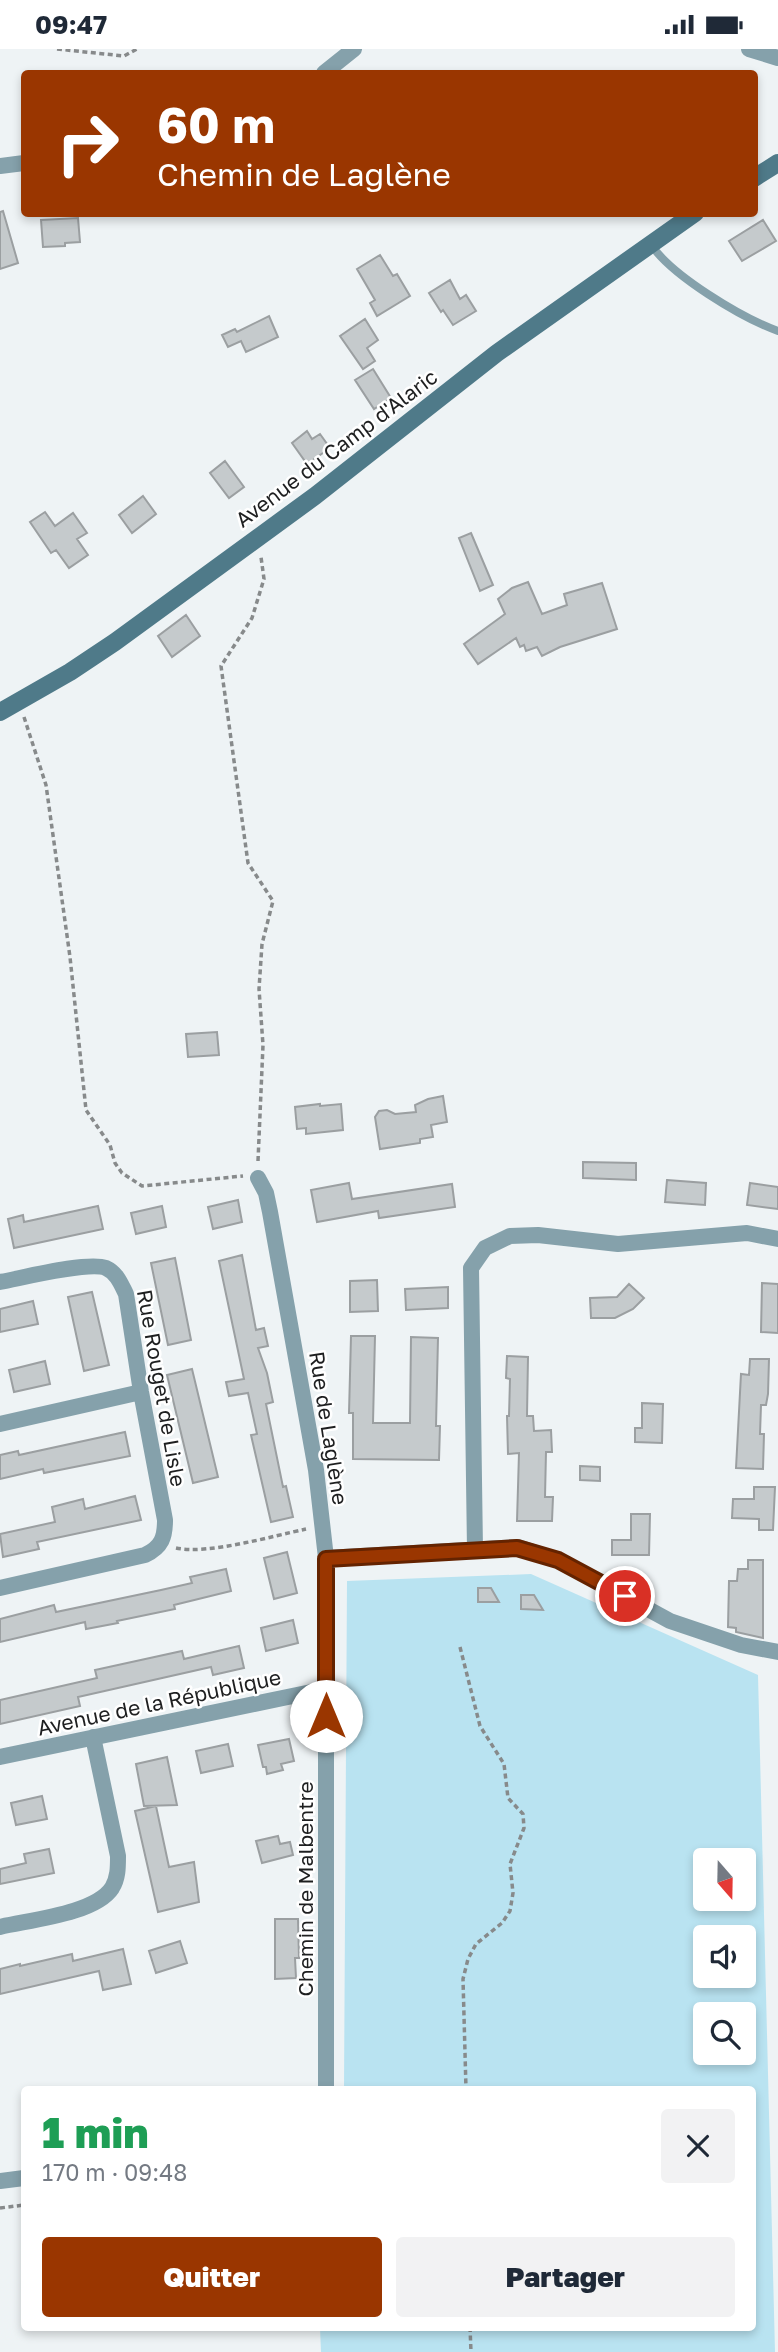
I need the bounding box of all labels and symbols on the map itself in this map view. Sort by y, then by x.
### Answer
street label: Avenue du Camp d'Alaric [230,363,442,533]
street label: Rue Rouget de Lisle [132,1287,192,1489]
street label: Rue de Laglène [304,1349,354,1507]
pin [595,1566,655,1626]
street label: Avenue de la République [35,1663,283,1741]
position arrow [289,1679,363,1753]
street label: Chemin de Malbentre [292,1781,318,1997]
north arrow [693,1848,756,1911]

